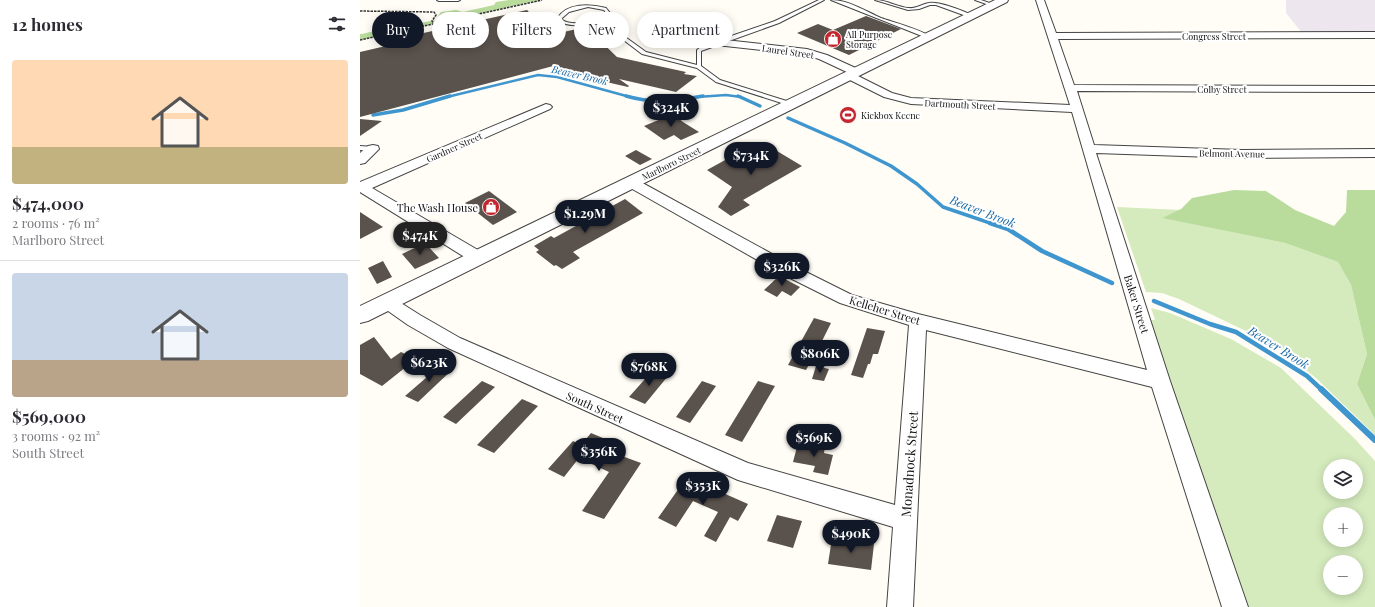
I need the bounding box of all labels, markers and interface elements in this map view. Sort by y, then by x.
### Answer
chip: Buy [372,12,424,48]
chip: Rent [432,12,489,48]
chip: Filters [497,12,566,48]
chip: New [574,12,629,48]
chip: Apartment [637,12,733,48]
text: 12 homes [12,13,83,35]
icon: filters [326,13,348,35]
place label: All Purpose Storage [845,28,893,50]
shop icon: All Purpose Storage [823,29,843,49]
street label: Congress Street [1182,30,1247,42]
street label: Laurel Street [761,41,816,61]
water label: Beaver Brook [549,61,610,88]
street label: Colby Street [1197,83,1247,95]
icon: home [144,86,216,158]
pin: $324K [643,94,699,128]
street label: Dartmouth Street [924,96,997,112]
text: $324K [653,98,689,115]
sports icon: Kickbox Keene [838,105,858,125]
place label: Kickbox Keene [861,109,921,121]
street label: Gardner Street [424,129,485,165]
pin: $734K [723,142,779,176]
street label: Marlboro Street [640,143,703,182]
text: $734K [733,146,769,163]
street label: Belmont Avenue [1199,146,1265,160]
water label: Beaver Brook [947,191,1018,231]
text: $474,000 [12,192,84,214]
shop icon: The Wash House [481,197,501,217]
place label: The Wash House [397,200,478,215]
pin: $1.29M [552,200,618,234]
text: $1.29M [564,204,606,221]
text: 2 rooms · 76 m² [12,214,100,231]
pin: $474K [392,222,448,256]
text: $474K [402,226,438,243]
text: Marlboro Street [12,231,104,248]
pin: $326K [754,253,810,287]
text: $326K [763,257,801,274]
street label: Baker Street [1121,273,1153,335]
street label: Kelleher Street [848,292,922,328]
icon: home [144,299,216,371]
water label: Beaver Brook [1245,321,1313,372]
pin: $806K [792,340,848,374]
text: $806K [800,344,840,361]
pin: $623K [401,349,457,383]
text: $623K [410,353,448,370]
pin: $768K [621,353,677,387]
text: $768K [630,357,668,374]
street label: South Street [564,388,626,426]
text: $569,000 [12,405,86,427]
street label: Monadnock Street [897,410,921,518]
pin: $569K [786,424,842,458]
text: 3 rooms · 92 m² [12,427,100,444]
text: $569K [795,428,833,445]
pin: $356K [571,438,627,472]
text: $356K [581,442,617,459]
text: South Street [12,444,84,461]
map controls [1323,459,1363,595]
button: layers [1323,459,1363,499]
pin: $353K [675,472,731,506]
text: $353K [685,476,721,493]
button: + [1323,507,1363,547]
pin: $490K [823,520,879,554]
text: $490K [831,524,871,541]
button: − [1323,555,1363,595]

